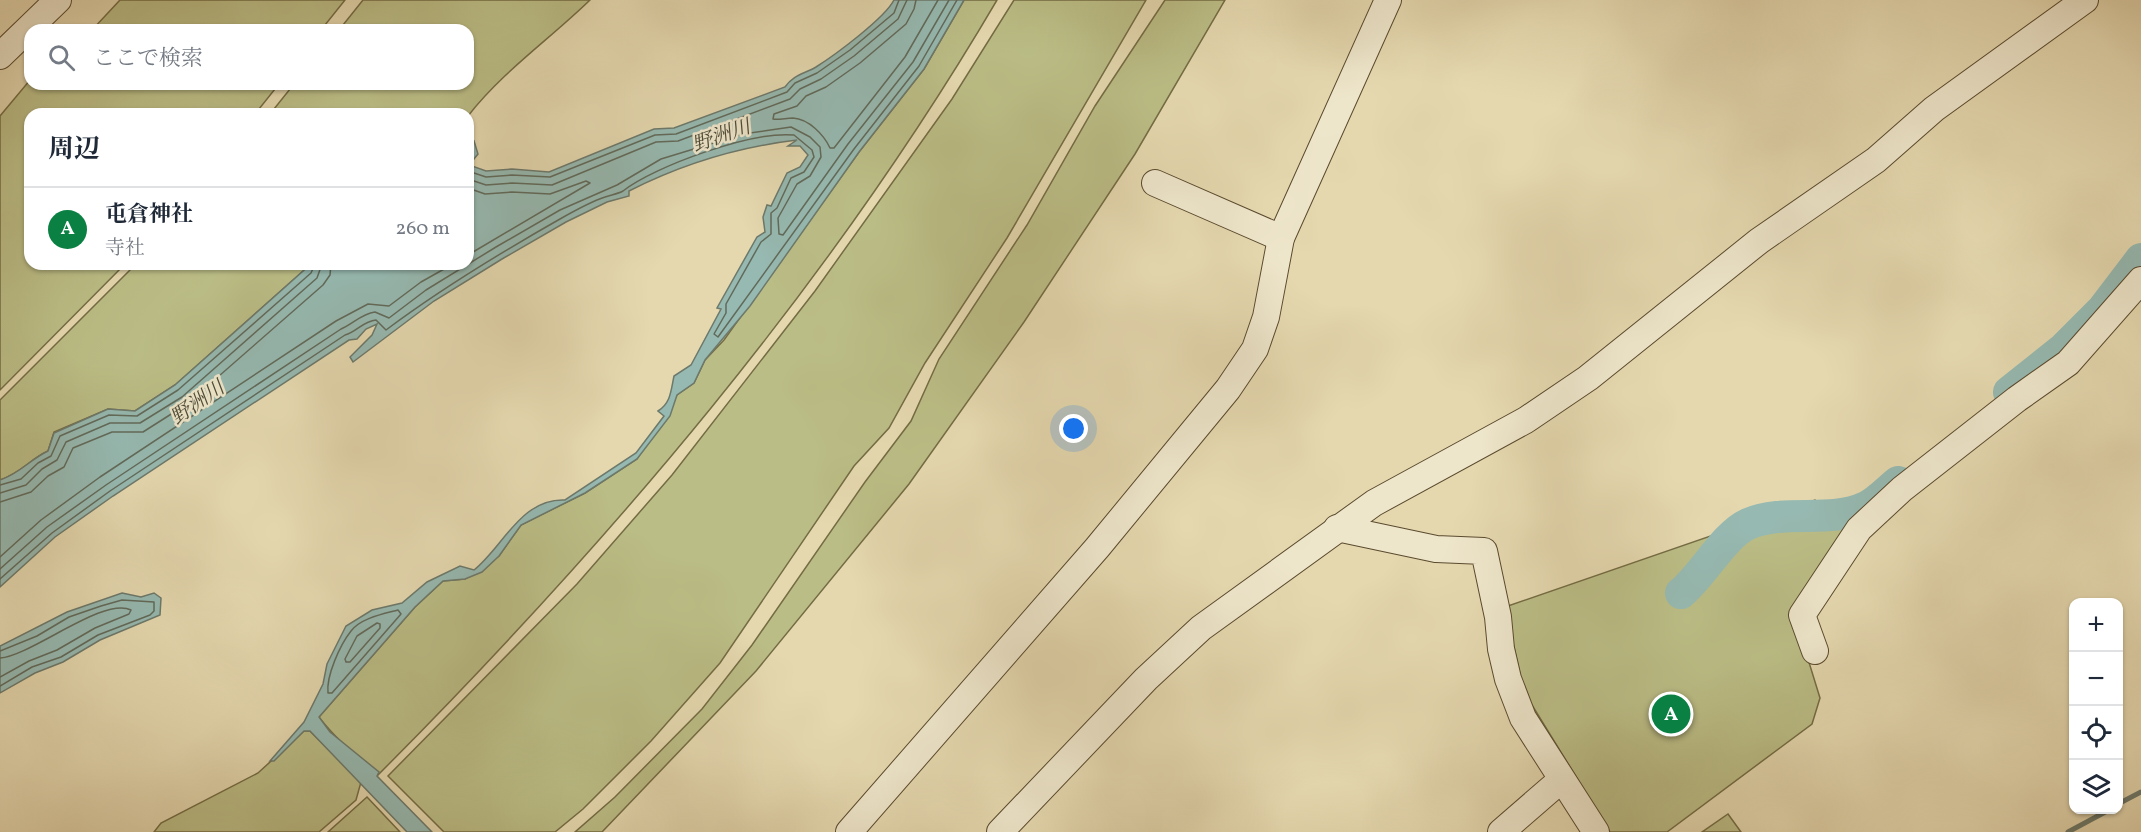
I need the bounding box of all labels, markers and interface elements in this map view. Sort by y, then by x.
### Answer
search box [24,24,474,90]
icon: search [45,41,78,74]
text: ここで検索 [93,44,203,75]
water label: 野洲川 [689,113,756,160]
text: 周辺 [48,132,100,168]
text: 屯倉神社 [105,200,193,231]
text: A [60,215,75,243]
text: 260 m [395,215,450,243]
text: 寺社 [105,235,145,263]
water label: 野洲川 [166,374,232,432]
your location [1059,414,1088,443]
map controls [2069,598,2123,814]
button: + [2069,598,2123,652]
button: − [2069,652,2123,706]
pin: A [1652,692,1690,736]
button: locate [2069,706,2123,760]
button: layers [2069,760,2123,814]

